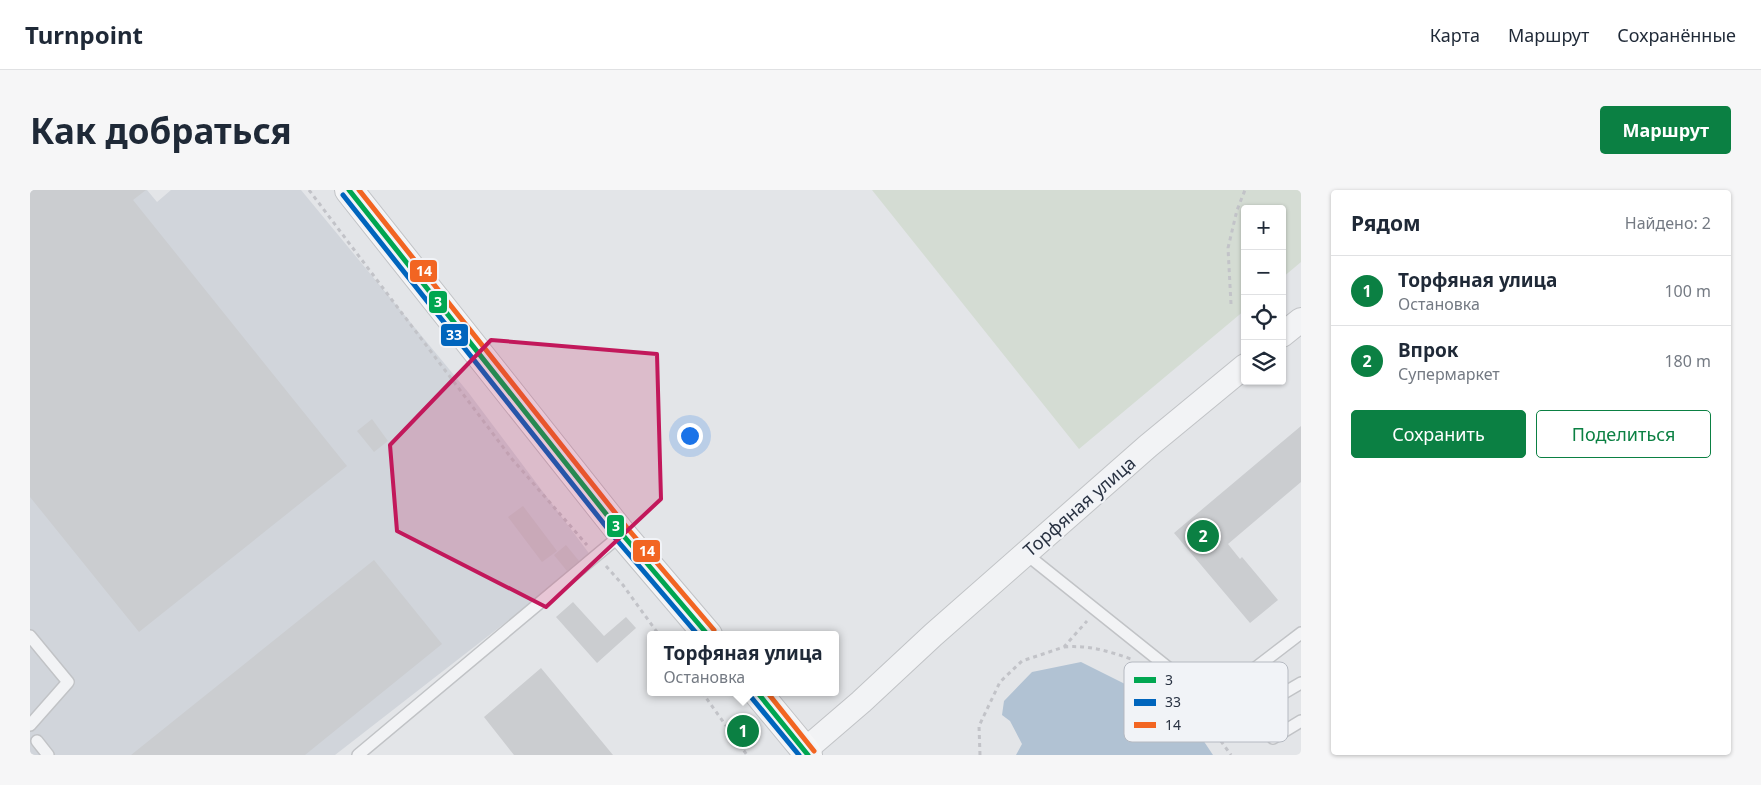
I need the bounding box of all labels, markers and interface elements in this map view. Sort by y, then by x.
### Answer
text: Turnpoint [25,18,143,51]
text: Карта [1430,23,1480,47]
text: Маршрут [1508,23,1589,47]
text: Сохранённые [1617,23,1736,47]
button: Маршрут [1600,106,1731,154]
text: Как добраться [30,107,292,154]
map controls [1241,205,1286,385]
button: + [1241,205,1286,250]
text: Рядом [1351,209,1421,237]
text: Найдено: 2 [1625,212,1711,234]
button: − [1241,250,1286,295]
line badge: 14 [409,259,438,283]
text: 14 [416,261,432,280]
text: Торфяная улица [1398,267,1557,293]
text: 1 [1362,280,1372,302]
text: 100 m [1664,280,1711,302]
line badge: 3 [428,290,448,314]
text: 3 [434,292,442,311]
text: Остановка [1398,293,1480,315]
button: locate [1241,295,1286,340]
line badge: 33 [440,323,469,347]
text: 33 [446,325,462,344]
text: Впрок [1398,337,1459,363]
button: layers [1241,340,1286,385]
text: 2 [1362,350,1372,372]
text: 180 m [1664,350,1711,372]
text: Супермаркет [1398,363,1500,385]
button: Сохранить [1351,410,1526,458]
button: Поделиться [1536,410,1711,458]
your location [677,423,703,449]
street label: Торфяная улица [1018,451,1140,561]
line badge: 3 [606,514,625,538]
text: 3 [612,516,620,535]
pin: 2 [1187,517,1219,555]
line badge: 14 [632,539,661,563]
text: 14 [639,541,655,560]
popup [647,631,839,696]
text: Торфяная улица [663,640,823,666]
legend [1124,662,1288,742]
text: Остановка [663,666,745,688]
text: 3 [1165,670,1173,689]
text: 33 [1165,692,1181,711]
pin: 1 [727,712,759,750]
text: 14 [1165,715,1181,734]

